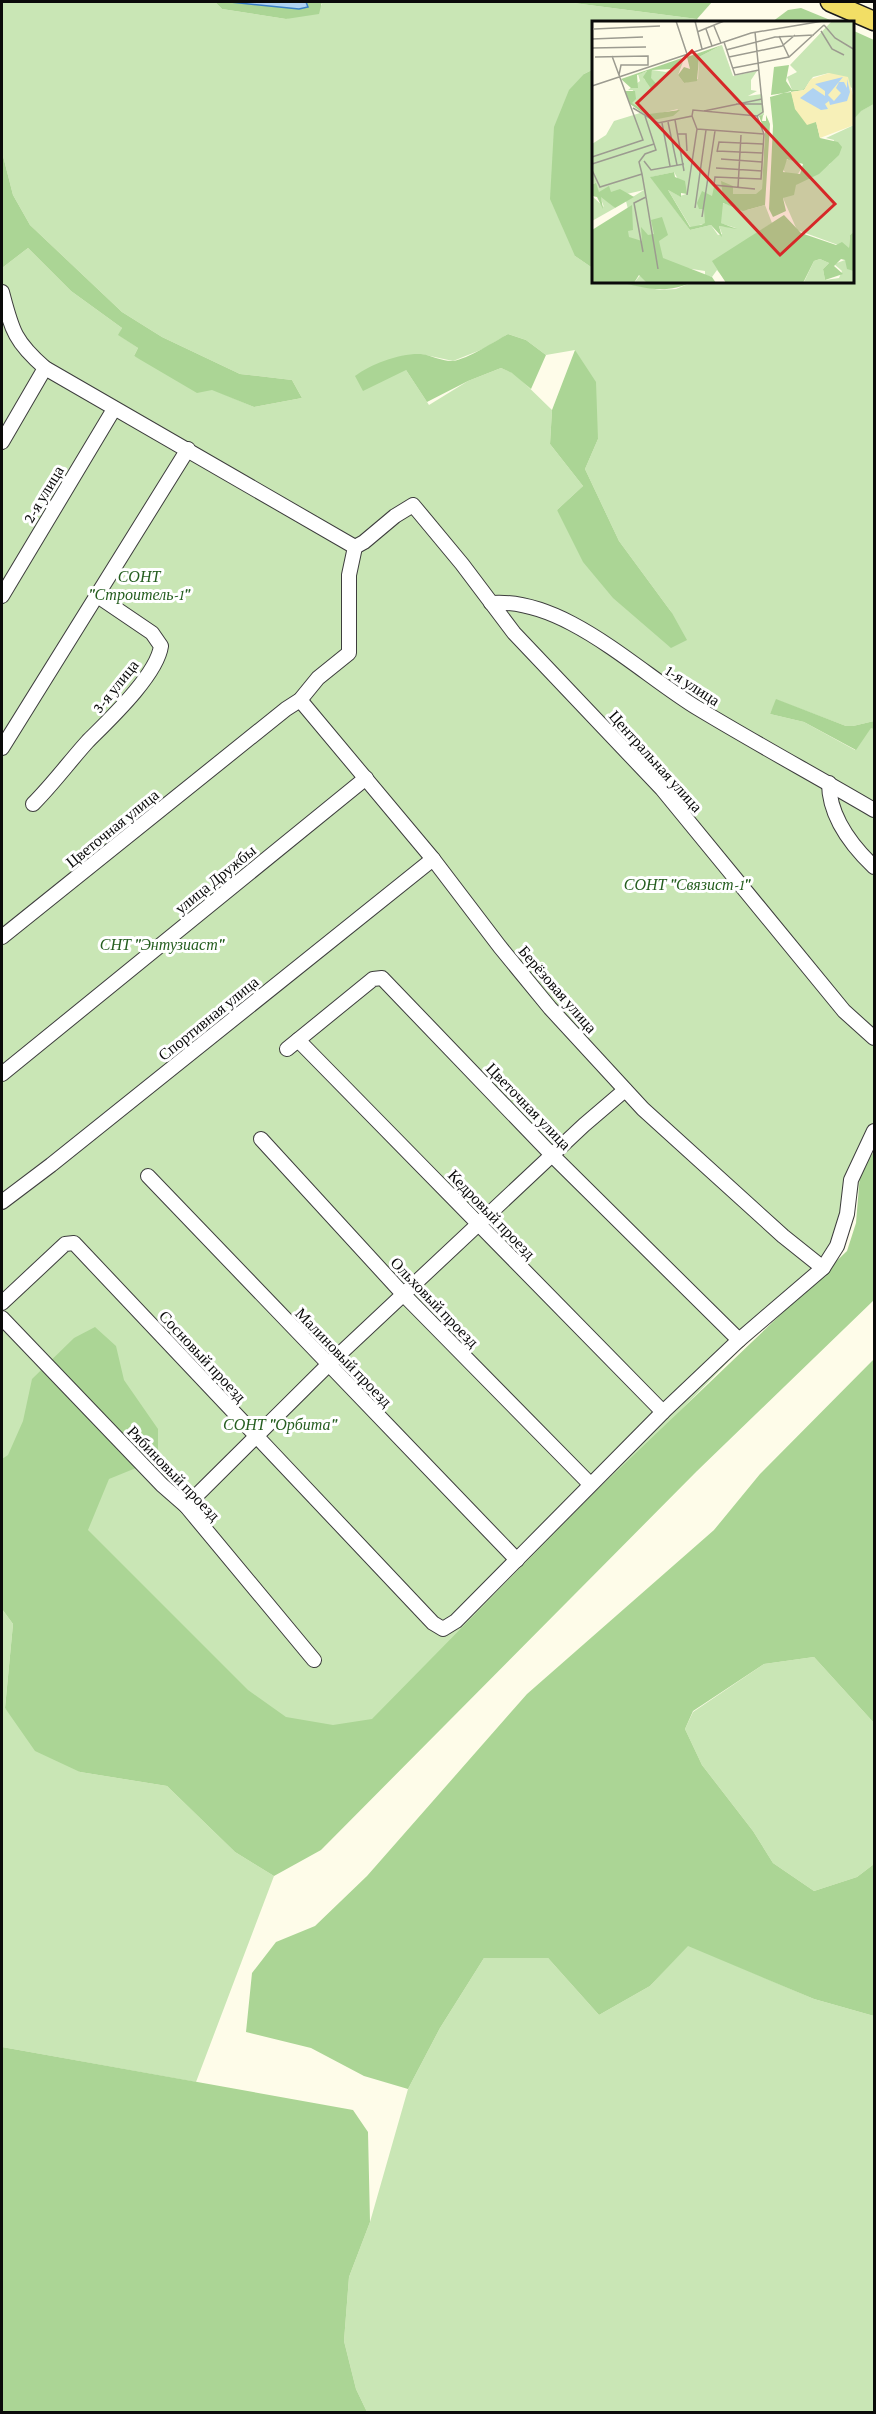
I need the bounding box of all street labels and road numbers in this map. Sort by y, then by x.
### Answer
street label: 2-я улица [20,463,68,526]
street label: 3-я улица [89,656,143,717]
street label: 1-я улица [662,662,723,710]
street label: Центральная улица [605,707,706,816]
street label: Цветочная улица [63,786,163,872]
street label: улица Дружбы [172,842,260,918]
street label: Берёзовая улица [514,942,600,1037]
street label: Спортивная улица [155,973,262,1065]
street label: Цветочная улица [482,1059,574,1154]
street label: Кедровый проезд [444,1166,538,1263]
street label: Ольховый проезд [387,1254,482,1352]
street label: Малиновый проезд [291,1304,395,1411]
street label: Сосновый проезд [155,1307,249,1406]
street label: Рябиновый проезд [123,1422,223,1525]

